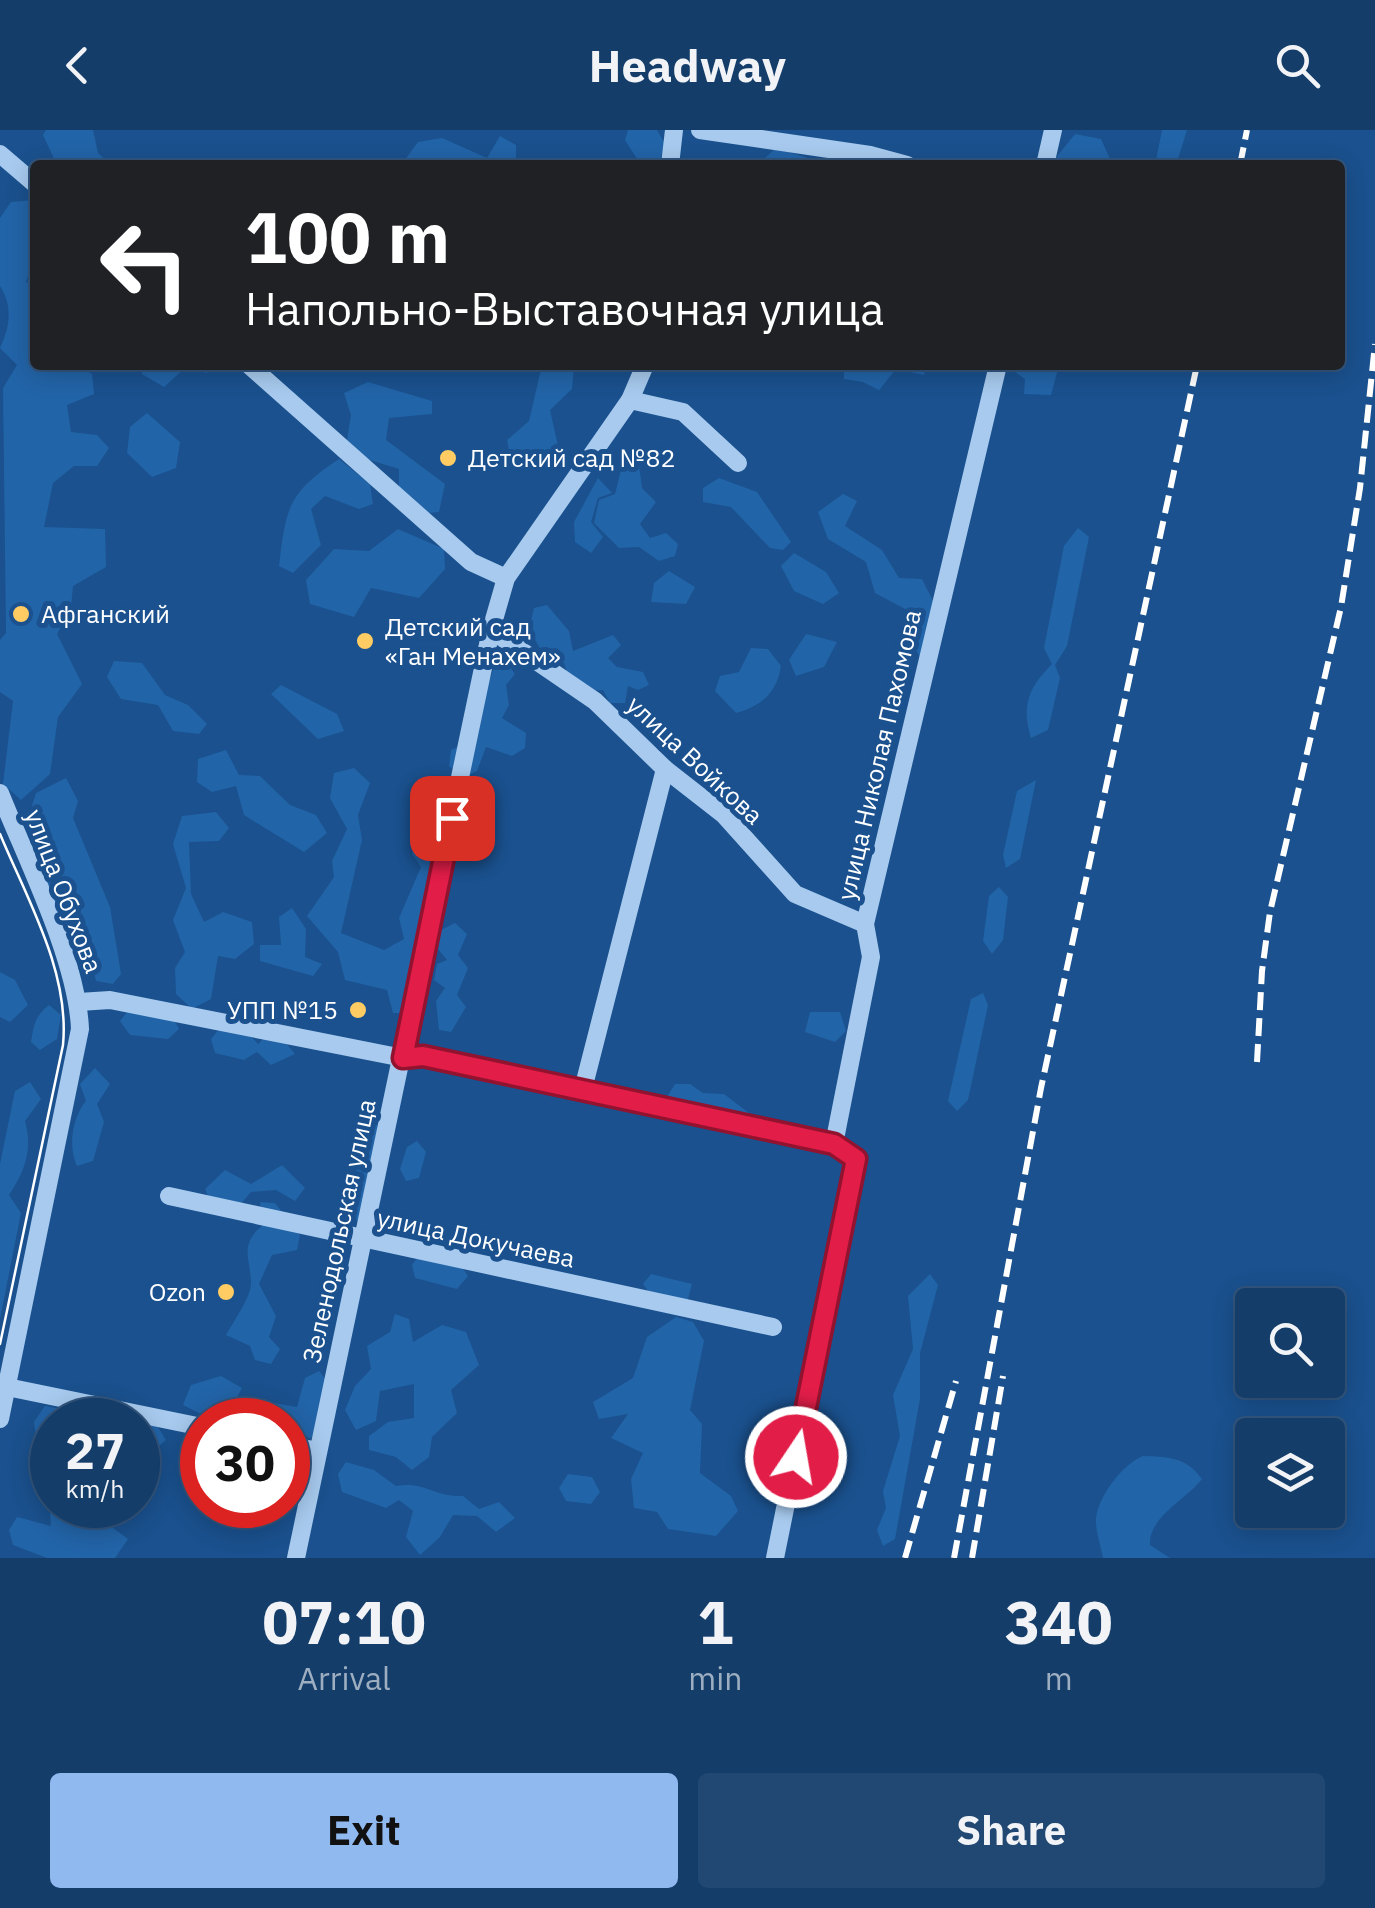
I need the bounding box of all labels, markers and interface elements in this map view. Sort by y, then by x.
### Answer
text: Headway [589,36,786,94]
icon: back [50,38,105,93]
icon: search [1270,38,1325,93]
text: 100 m [245,191,450,282]
icon: left [80,200,210,330]
text: Напольно-Выставочная улица [245,279,884,337]
place label: Детский сад №82 [468,441,676,474]
marker: Детский сад №82 [437,447,459,469]
place label: Афганский [41,597,170,630]
marker: Афганский [10,603,32,625]
street label: улица Николая Пахомова [829,606,928,903]
place label: Детский сад «Ган Менахем» [385,610,561,672]
marker: Детский сад «Ган Менахем» [354,630,376,652]
street label: улица Войкова [620,688,770,831]
pin [410,776,495,861]
icon: arrive [425,791,480,846]
street label: улица Обухова [18,804,111,977]
place label: УПП №15 [227,993,338,1026]
marker: УПП №15 [347,999,369,1021]
street label: Зеленодольская улица [294,1096,383,1366]
street label: улица Докучаева [374,1200,578,1275]
place label: Ozon [149,1275,206,1308]
marker: Ozon [215,1281,237,1303]
map controls [1235,1288,1345,1528]
button: search [1235,1288,1345,1398]
speed limit sign: 30 [180,1398,310,1528]
position arrow [744,1405,848,1509]
text: 27 [65,1418,125,1483]
button: layers [1235,1418,1345,1528]
text: km/h [66,1472,124,1505]
text: 07:10 [262,1582,426,1661]
text: 1 [697,1582,733,1661]
text: 340 [1005,1582,1113,1661]
text: Arrival [298,1657,391,1699]
text: min [688,1657,742,1699]
text: m [1045,1657,1073,1699]
button: Exit [50,1773,678,1888]
button: Share [698,1773,1325,1888]

